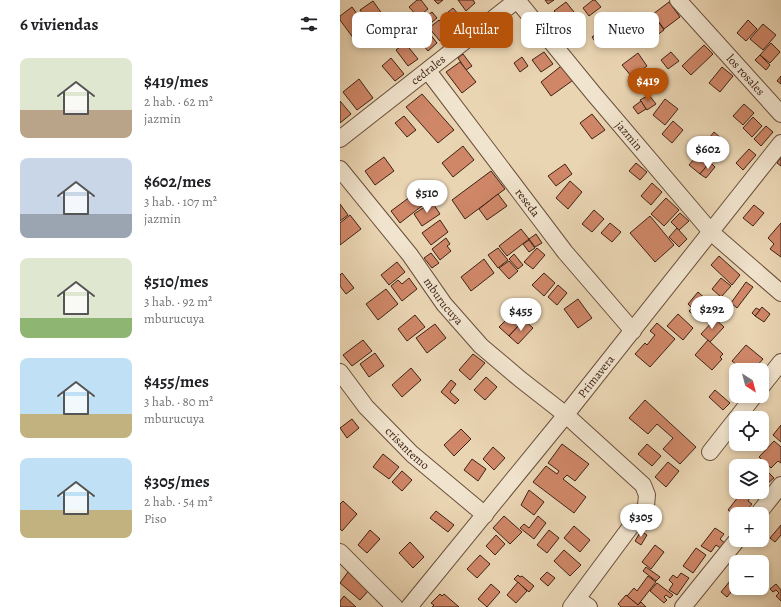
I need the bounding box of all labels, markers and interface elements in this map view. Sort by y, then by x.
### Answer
chip: Comprar [352,12,432,48]
chip: Alquilar [440,12,513,48]
chip: Filtros [521,12,586,48]
chip: Nuevo [594,12,659,48]
text: 6 viviendas [20,13,98,36]
icon: filters [298,13,320,35]
street label: cedrales [407,51,449,88]
street label: los rosales [723,51,769,99]
pin: $419 [624,68,672,102]
text: $419/mes [144,70,209,93]
text: $419 [637,72,659,89]
icon: home [52,74,100,122]
text: 2 hab. · 62 m² [144,93,213,110]
text: jazmin [144,110,181,127]
street label: jazmin [612,117,647,154]
pin: $602 [684,136,732,170]
text: $602 [696,140,720,157]
text: $602/mes [144,170,211,193]
icon: home [52,174,100,222]
pin: $510 [403,180,451,214]
text: $510 [416,184,438,201]
street label: reseda [512,185,544,221]
text: 3 hab. · 107 m² [144,193,217,210]
text: jazmin [144,210,181,227]
text: $510/mes [144,270,208,293]
icon: home [52,274,100,322]
street label: mburucuya [420,274,467,329]
text: 3 hab. · 92 m² [144,293,212,310]
pin: $292 [688,296,736,330]
pin: $455 [497,298,545,332]
text: $292 [700,300,724,317]
text: $455 [509,302,533,319]
text: mburucuya [144,310,205,327]
street label: Primavera [574,351,618,401]
north arrow [729,363,769,403]
map controls [729,363,769,595]
text: $455/mes [144,370,209,393]
icon: home [52,374,100,422]
text: 3 hab. · 80 m² [144,393,213,410]
text: mburucuya [144,410,205,427]
button: locate [729,411,769,451]
street label: crisantemo [382,423,433,473]
button: layers [729,459,769,499]
text: $305/mes [144,470,210,493]
icon: home [52,474,100,522]
text: 2 hab. · 54 m² [144,493,212,510]
pin: $305 [617,504,665,538]
button: + [729,507,769,547]
text: $305 [629,508,653,525]
text: Piso [144,510,166,527]
button: − [729,555,769,595]

